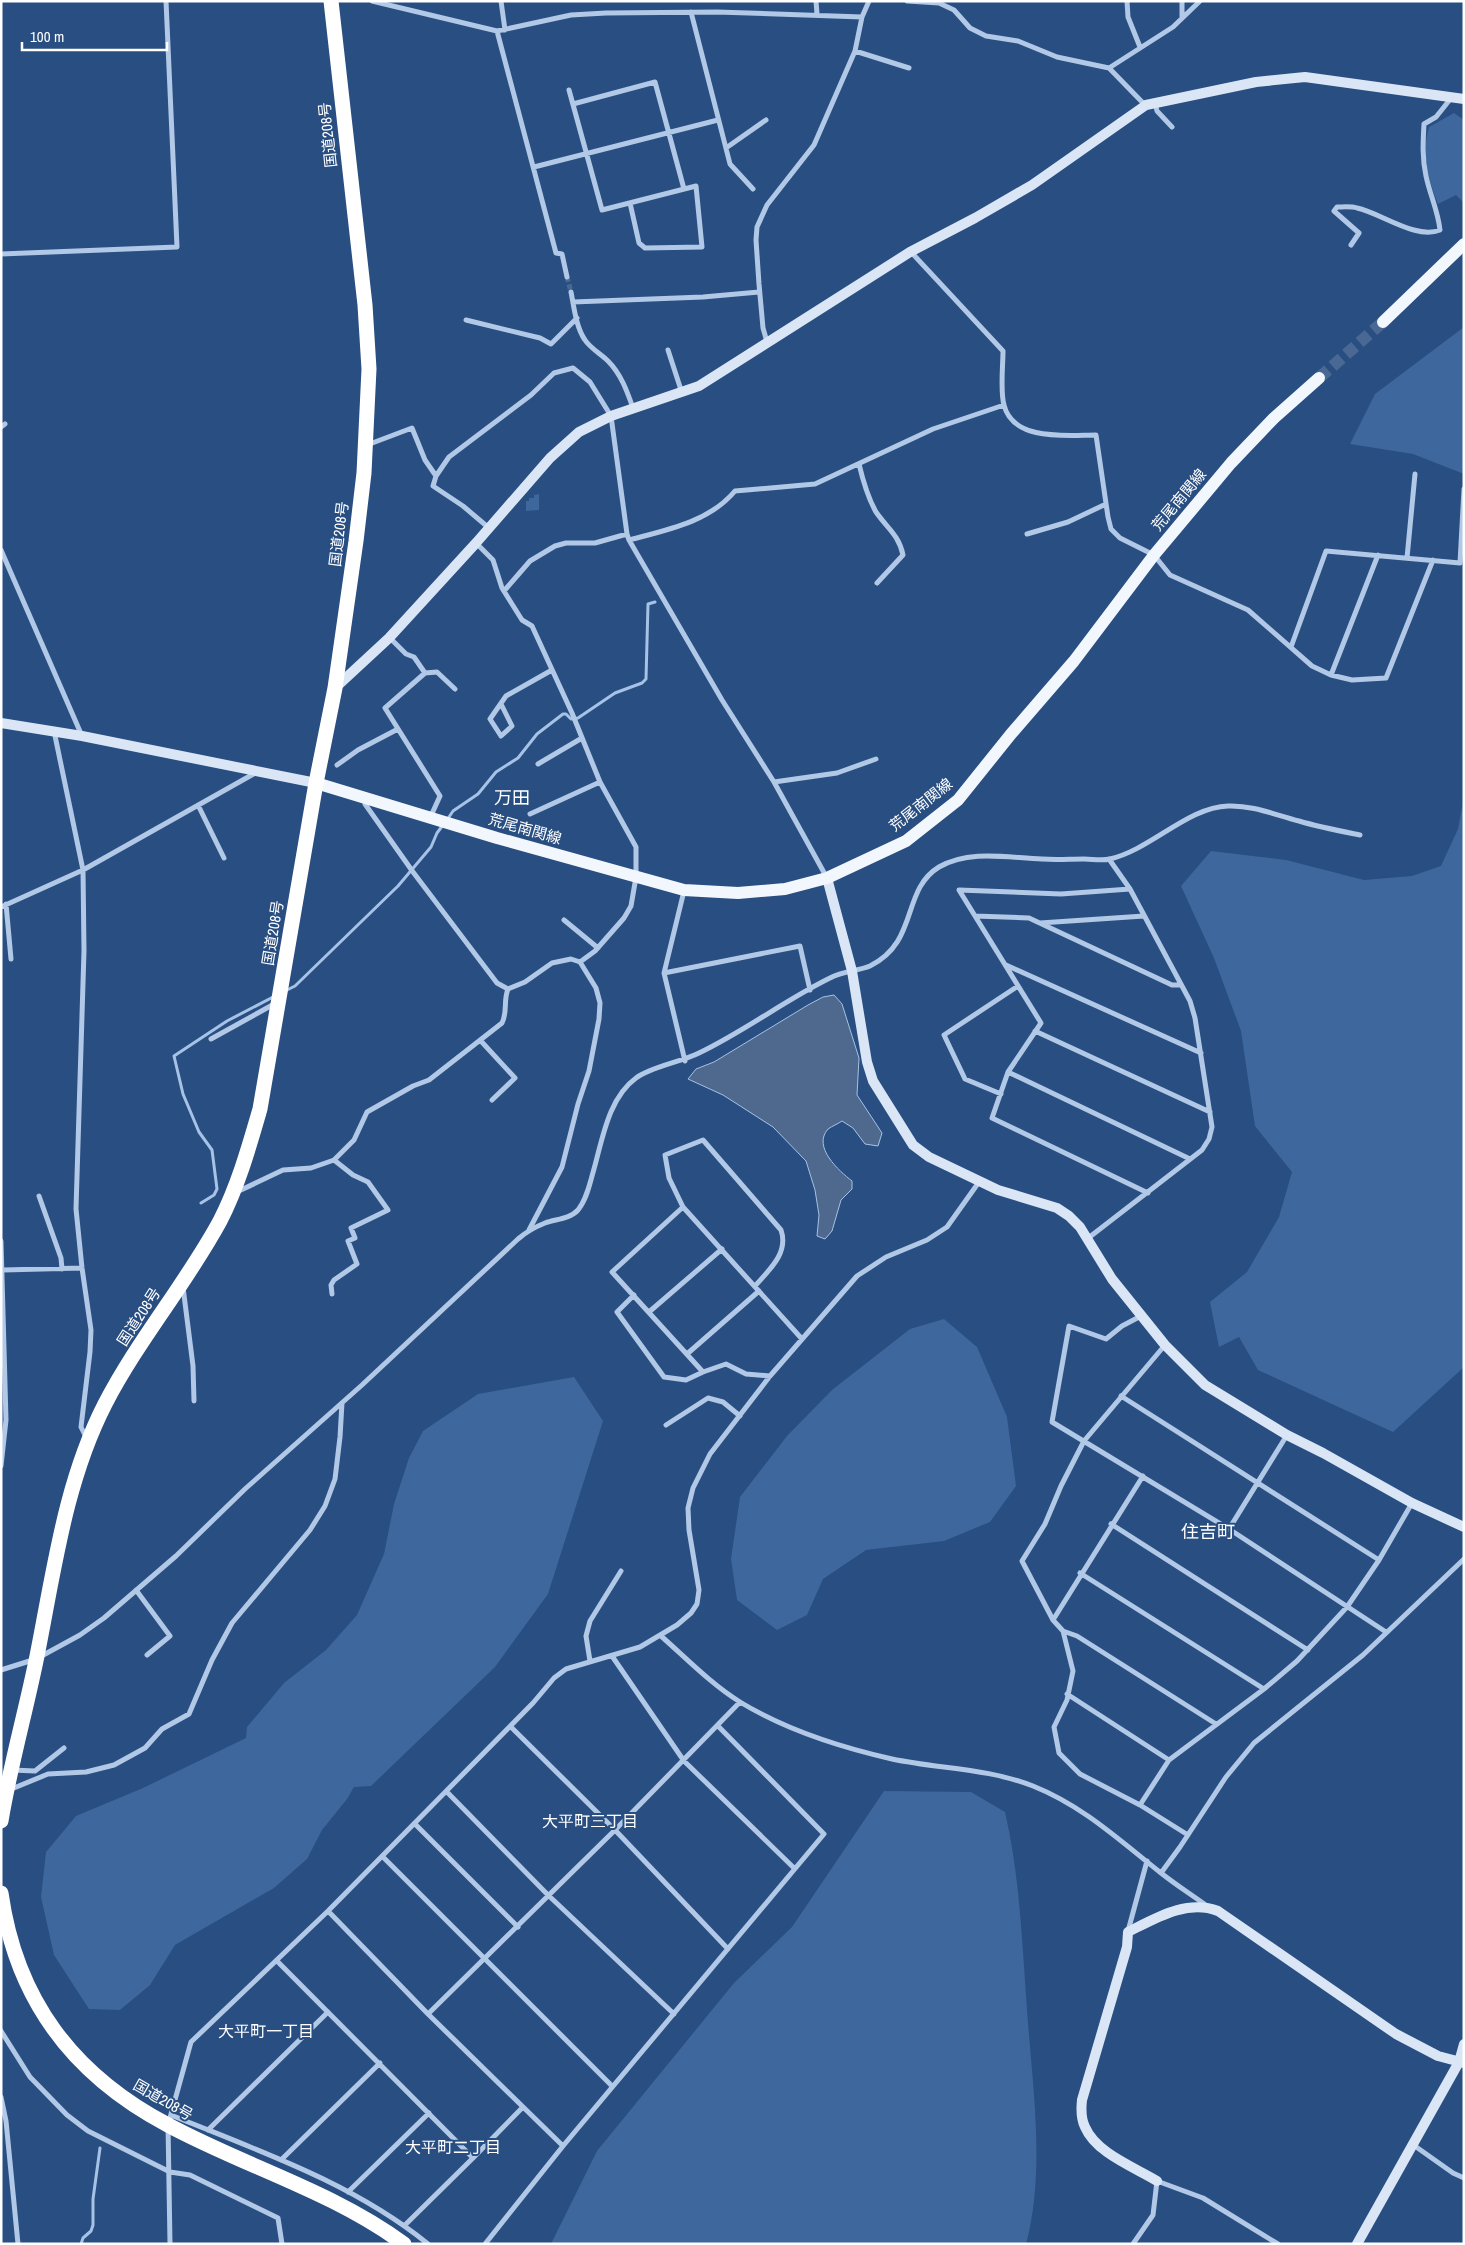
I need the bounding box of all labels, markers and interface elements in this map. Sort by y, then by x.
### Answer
scale bar [22,20,168,52]
text: 100 m [30,26,64,47]
street label: 国道208号 [314,101,341,169]
street label: 荒尾南関線 [1146,464,1211,535]
street label: 国道208号 [324,500,353,568]
street label: 荒尾南関線 [885,773,957,836]
district label: 万田 [494,785,530,810]
street label: 荒尾南関線 [486,808,564,849]
street label: 国道208号 [257,899,288,967]
street label: 国道208号 [112,1284,165,1350]
district label: 住吉町 [1181,1519,1235,1544]
district label: 大平町三丁目 [542,1810,638,1832]
district label: 大平町一丁目 [218,2020,314,2042]
street label: 国道208号 [130,2074,197,2125]
district label: 大平町二丁目 [405,2136,501,2158]

